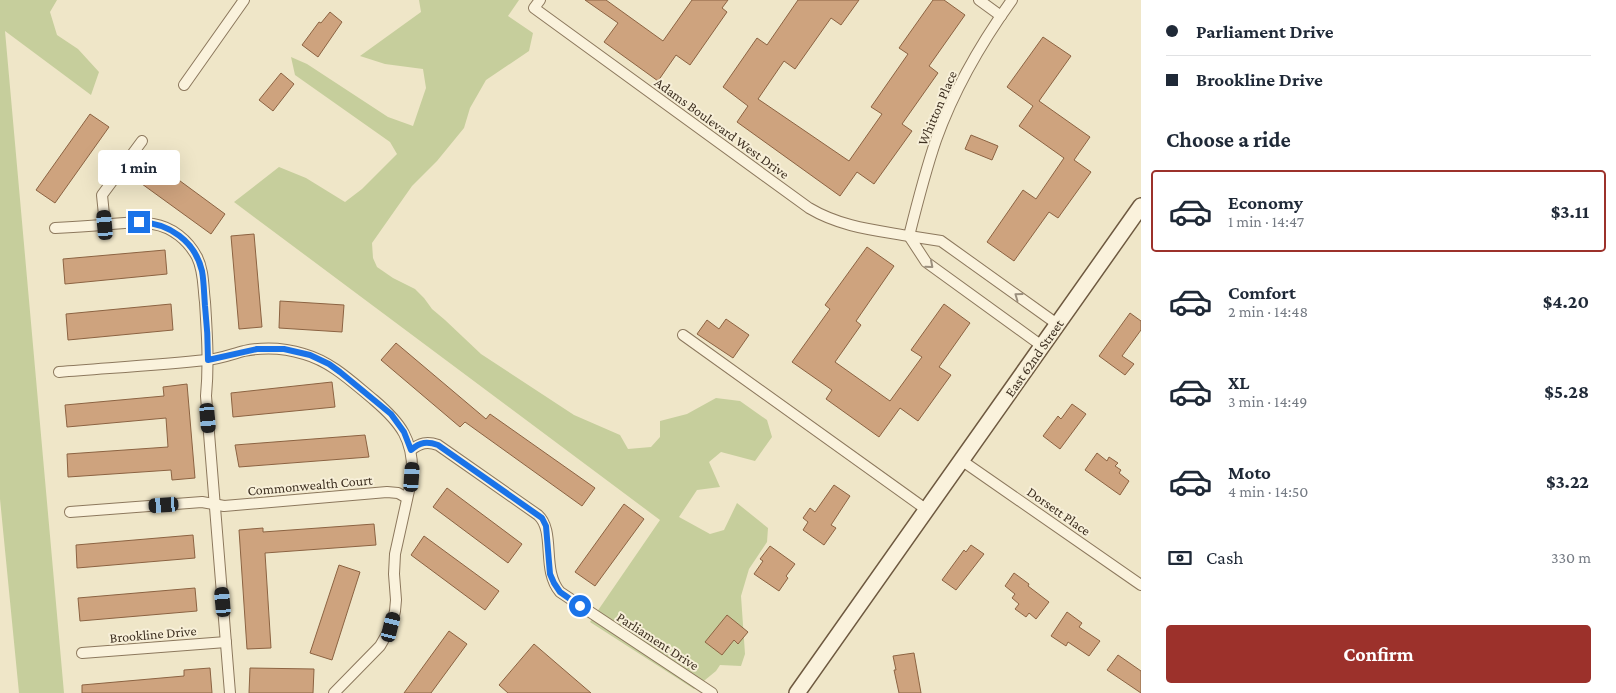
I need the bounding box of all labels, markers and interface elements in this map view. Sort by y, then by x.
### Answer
text: Parliament Drive [1196,21,1334,42]
street label: Whitton Place [914,68,960,148]
text: Brookline Drive [1196,69,1323,90]
street label: Adams Boulevard West Drive [652,74,792,182]
text: Choose a ride [1166,127,1291,152]
callout: 1 min [98,150,180,184]
text: 1 min [121,159,157,176]
icon: car [1168,189,1213,234]
text: Economy [1228,192,1303,213]
text: $3.11 [1551,201,1589,222]
car [96,209,113,241]
route end [128,211,150,233]
text: 1 min · 14:47 [1228,213,1304,230]
one-way arrow [925,259,934,268]
icon: car [1168,279,1213,324]
text: Comfort [1228,282,1296,303]
text: $4.20 [1543,291,1589,312]
one-way arrow [1014,293,1024,302]
text: 2 min · 14:48 [1228,303,1308,320]
street label: East 62nd Street [1001,316,1067,400]
icon: car [1168,369,1213,414]
text: XL [1228,372,1250,393]
text: $5.28 [1544,381,1589,402]
text: 3 min · 14:49 [1228,393,1307,410]
car [199,402,216,434]
icon: car [1168,459,1213,504]
car [403,462,420,492]
text: Moto [1228,462,1271,483]
text: $3.22 [1546,471,1589,492]
street label: Commonwealth Court [247,472,374,498]
street label: Dorsett Place [1024,483,1094,539]
text: 4 min · 14:50 [1228,483,1308,500]
car [148,496,179,514]
icon: cash [1166,544,1194,572]
text: Cash [1206,547,1244,568]
text: 330 m [1551,549,1591,566]
car [214,586,231,618]
route start [569,595,591,617]
street label: Parliament Drive [614,609,702,673]
car [380,611,401,643]
street label: Brookline Drive [109,622,197,646]
button: Confirm [1166,625,1591,683]

